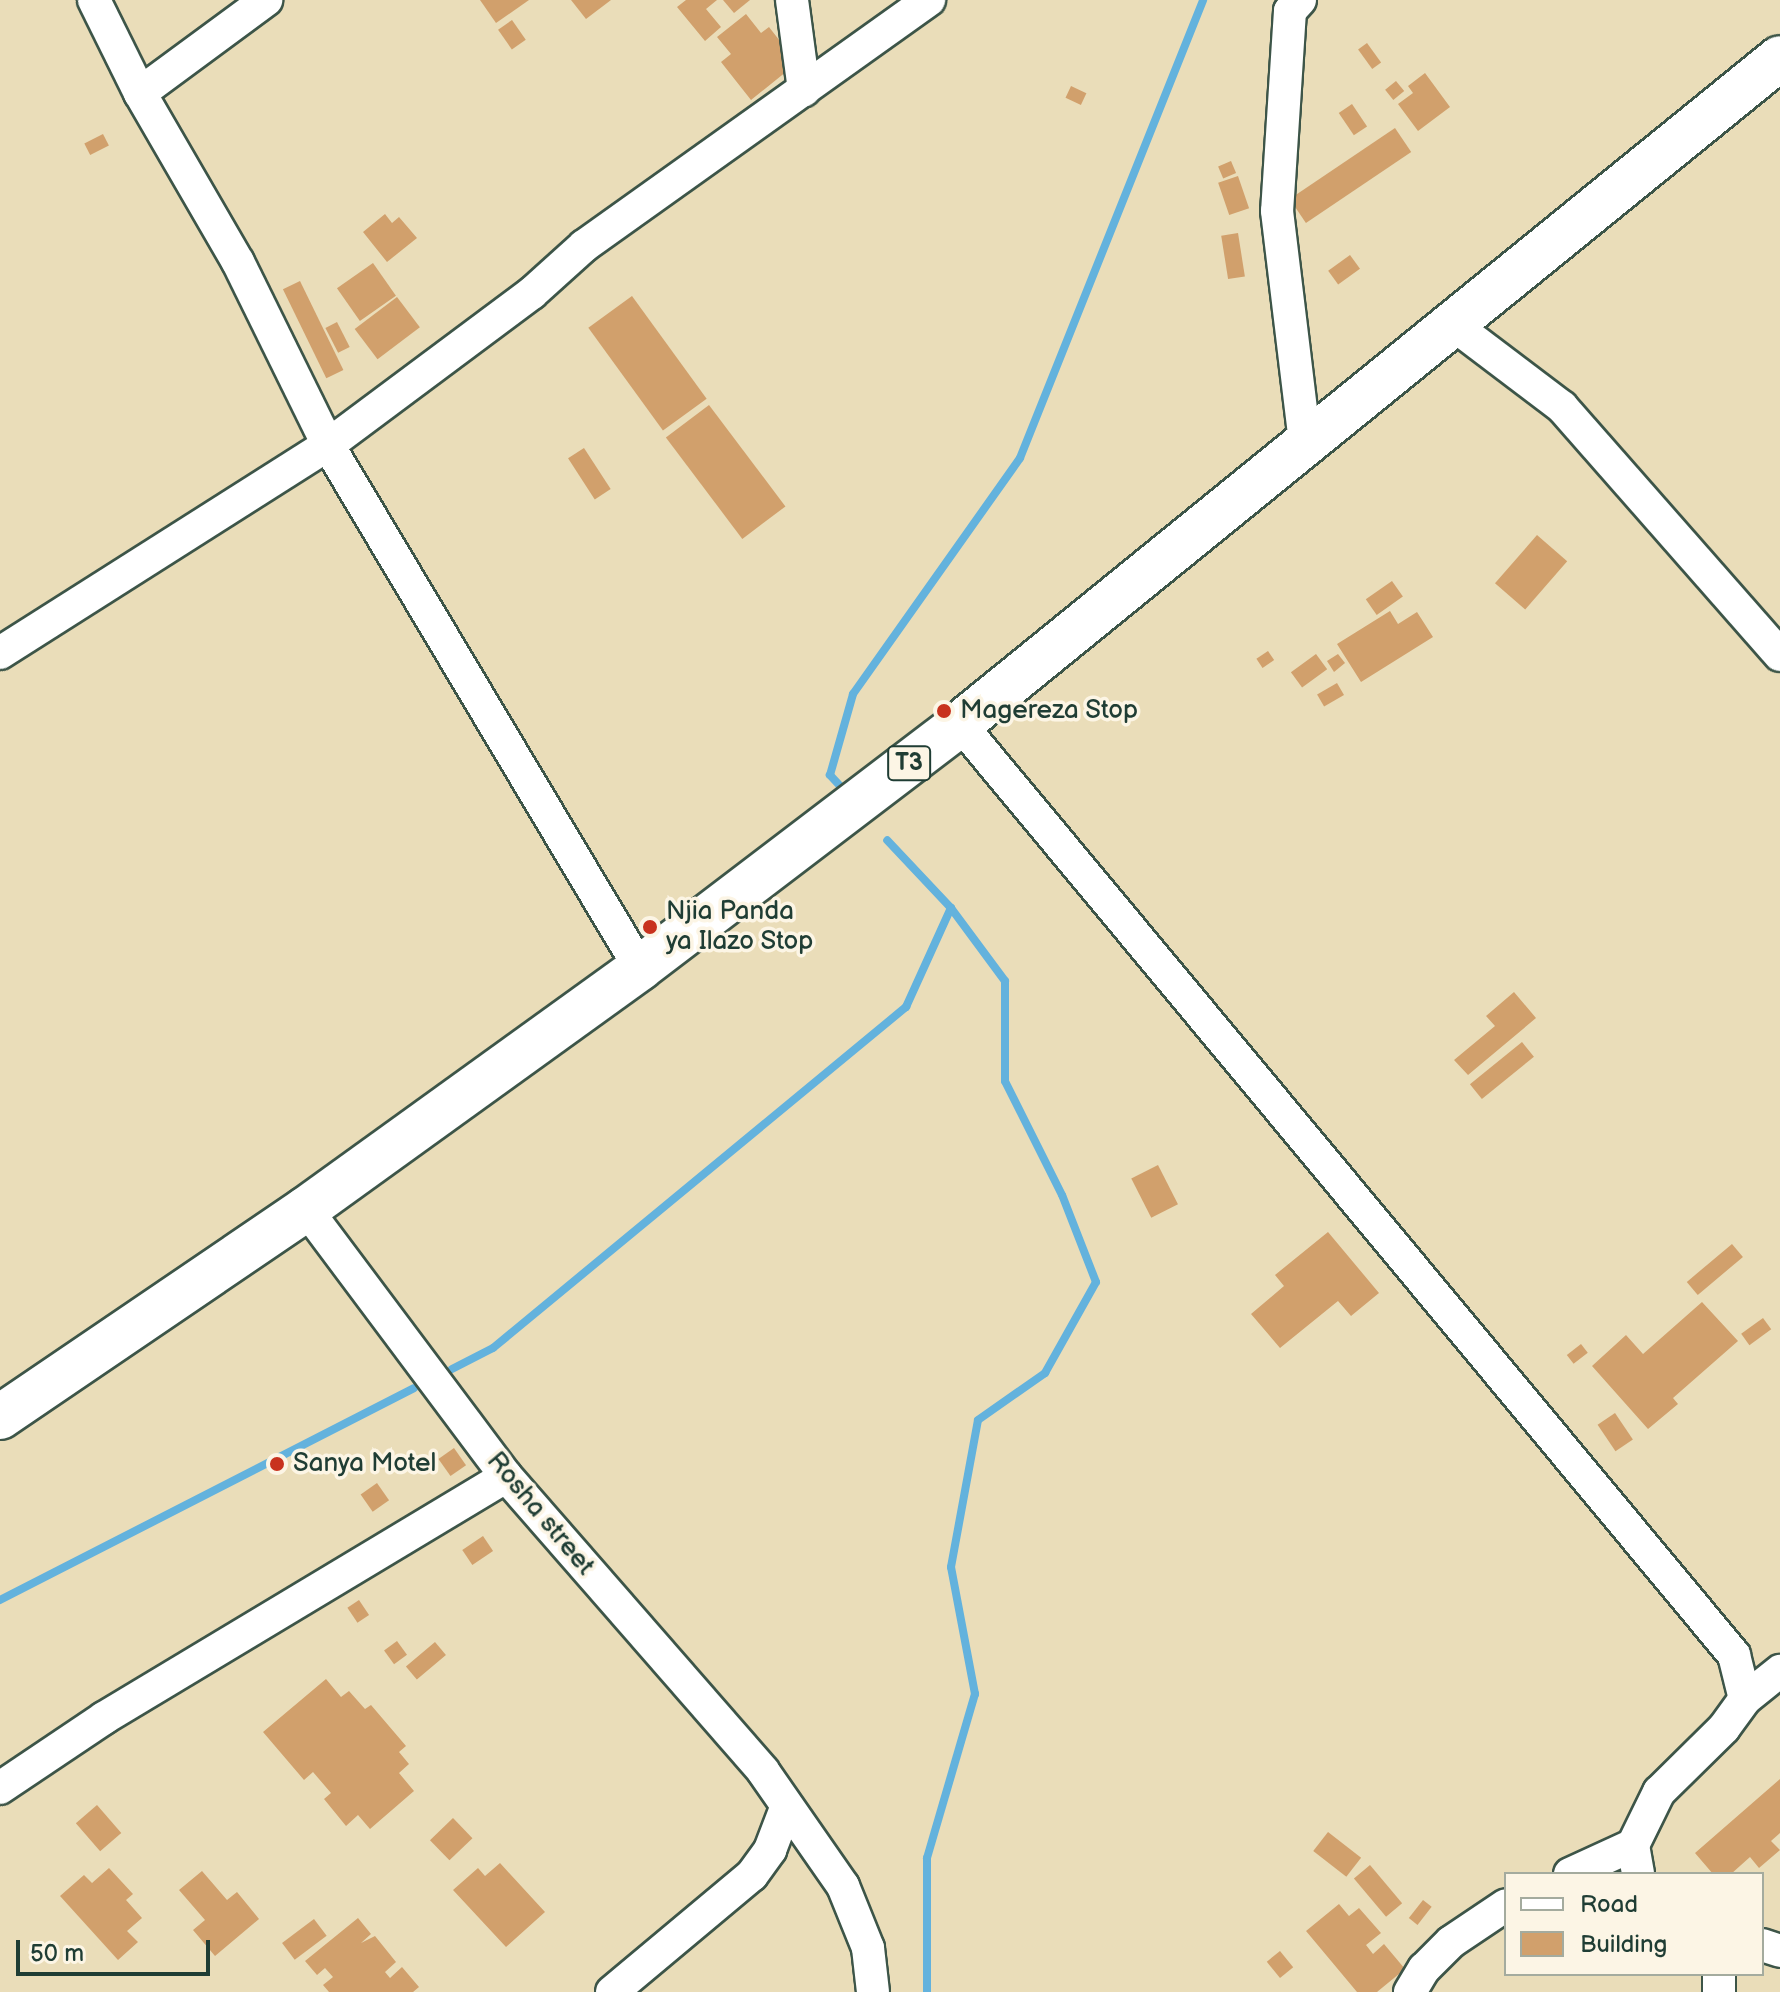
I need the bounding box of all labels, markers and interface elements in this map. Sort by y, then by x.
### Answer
place label: Magereza Stop [960,695,1139,727]
marker: Magereza Stop [935,702,953,720]
road number: T3 [887,743,931,783]
place label: Njia Panda ya Ilazo Stop [666,896,814,958]
marker: Njia Panda ya Ilazo Stop [641,918,659,936]
street label: Rosha street [480,1446,600,1582]
place label: Sanya Motel [293,1448,436,1480]
marker: Sanya Motel [268,1455,286,1473]
legend [1504,1872,1764,1976]
text: Road [1580,1890,1638,1919]
scale bar [20,1924,214,1974]
text: Building [1580,1930,1667,1959]
text: 50 m [30,1939,84,1968]

